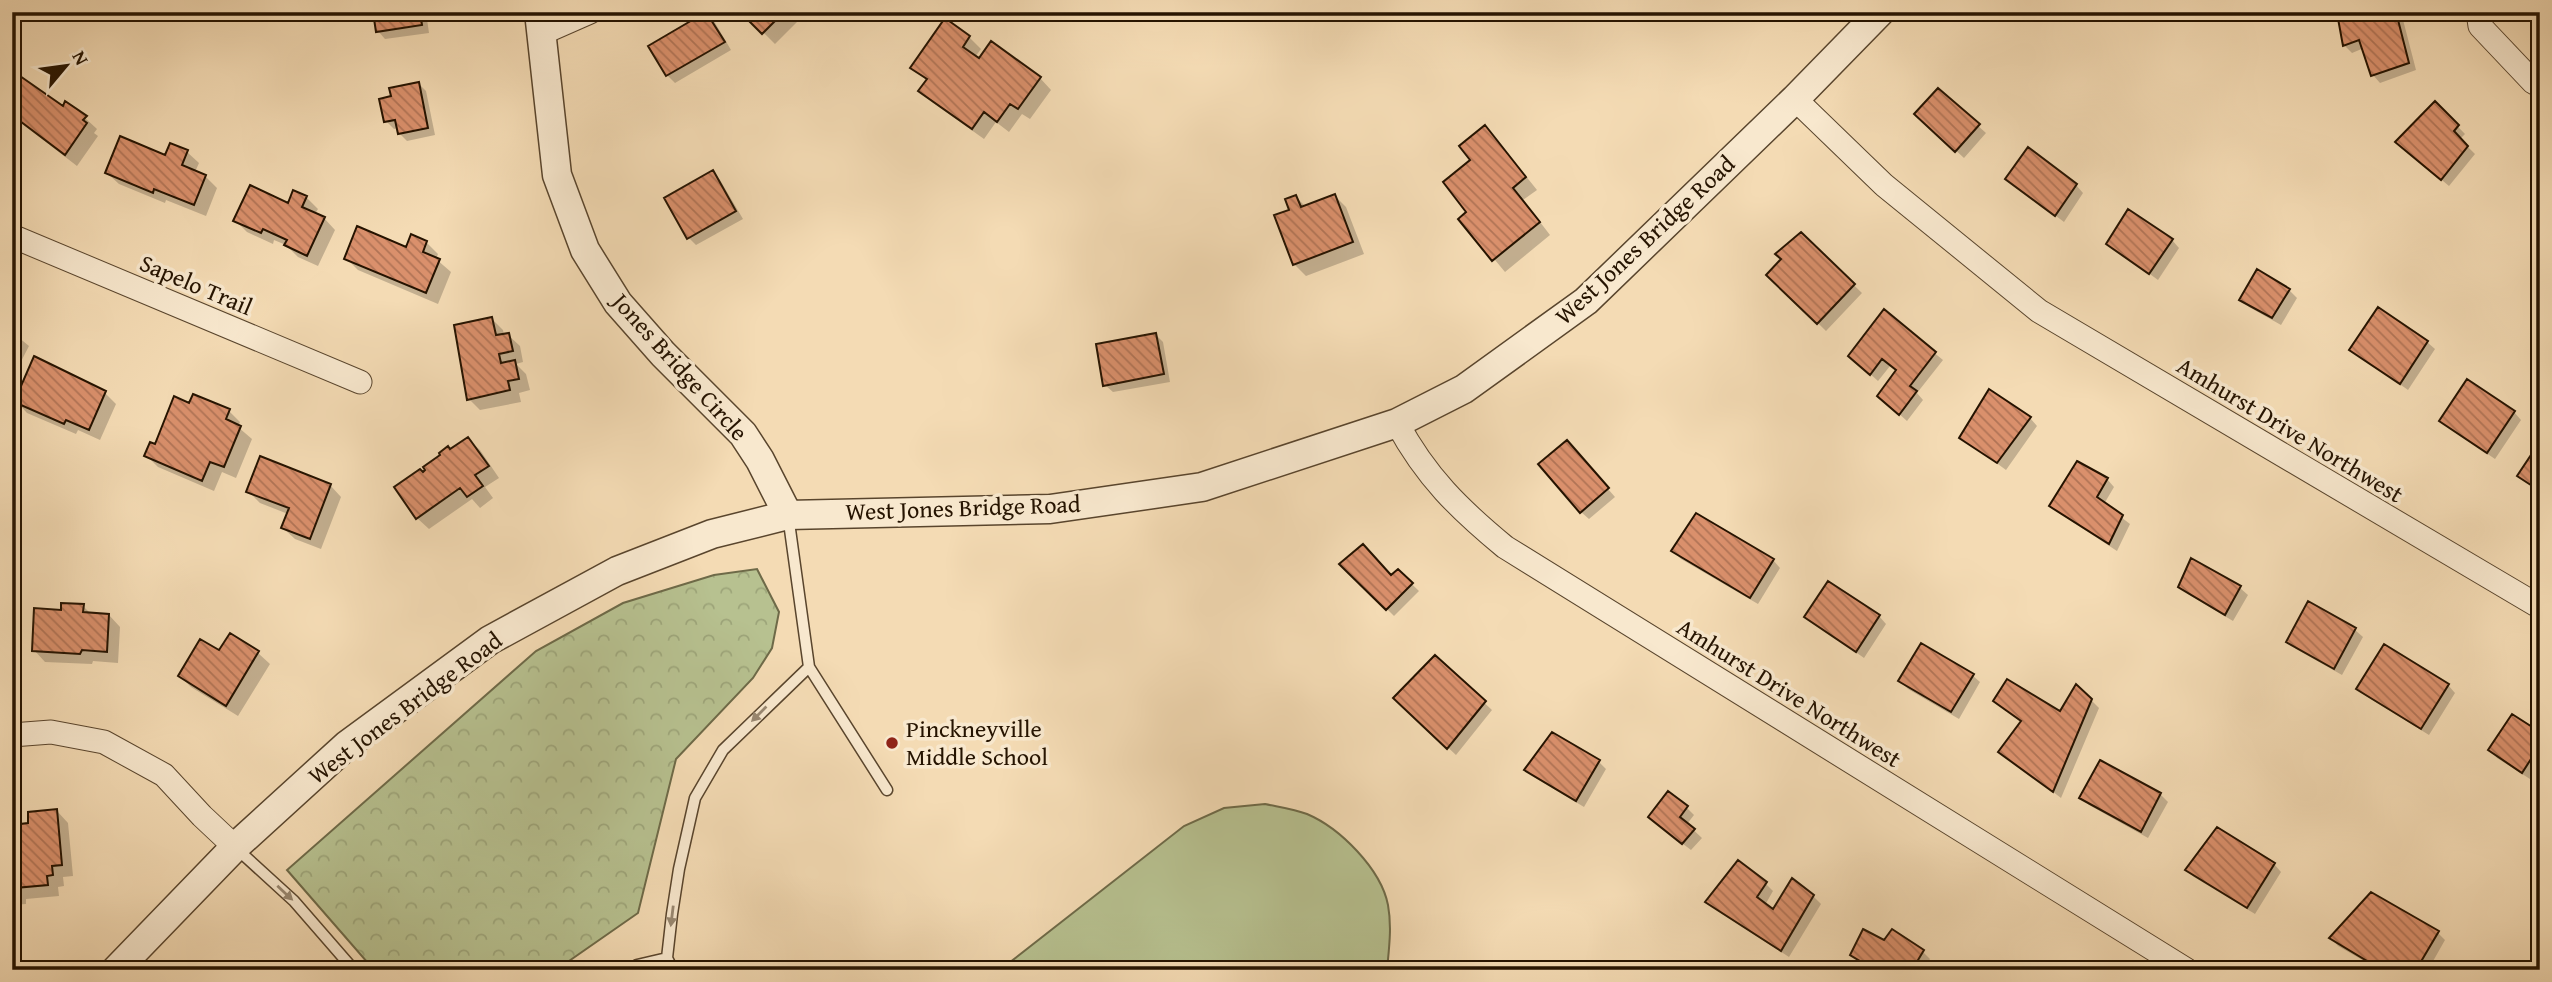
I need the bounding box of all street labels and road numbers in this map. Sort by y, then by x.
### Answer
street label: West Jones Bridge Road [1547,147,1743,333]
street label: Sapelo Trail [134,245,258,324]
street label: Jones Bridge Circle [602,283,756,448]
street label: Amhurst Drive Northwest [2170,348,2411,511]
street label: West Jones Bridge Road [845,486,1081,529]
street label: Amhurst Drive Northwest [1670,609,1909,776]
street label: West Jones Bridge Road [300,623,509,792]

